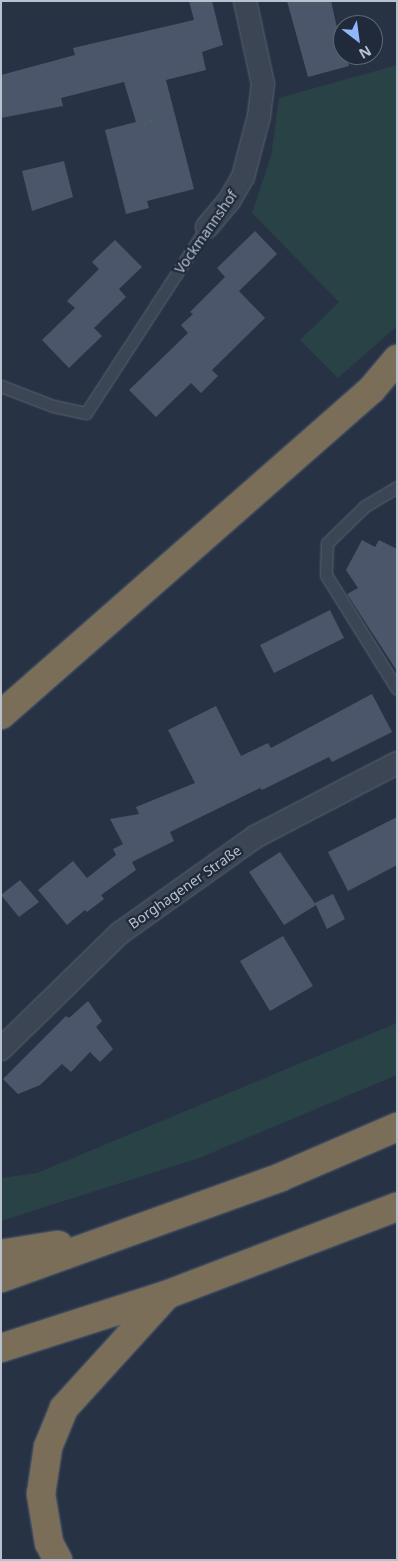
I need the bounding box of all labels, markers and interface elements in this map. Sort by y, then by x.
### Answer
north arrow [333,15,383,65]
text: N [356,41,375,64]
street label: Vockmannshof [171,187,241,277]
street label: Borghagener Straße [125,842,245,932]

